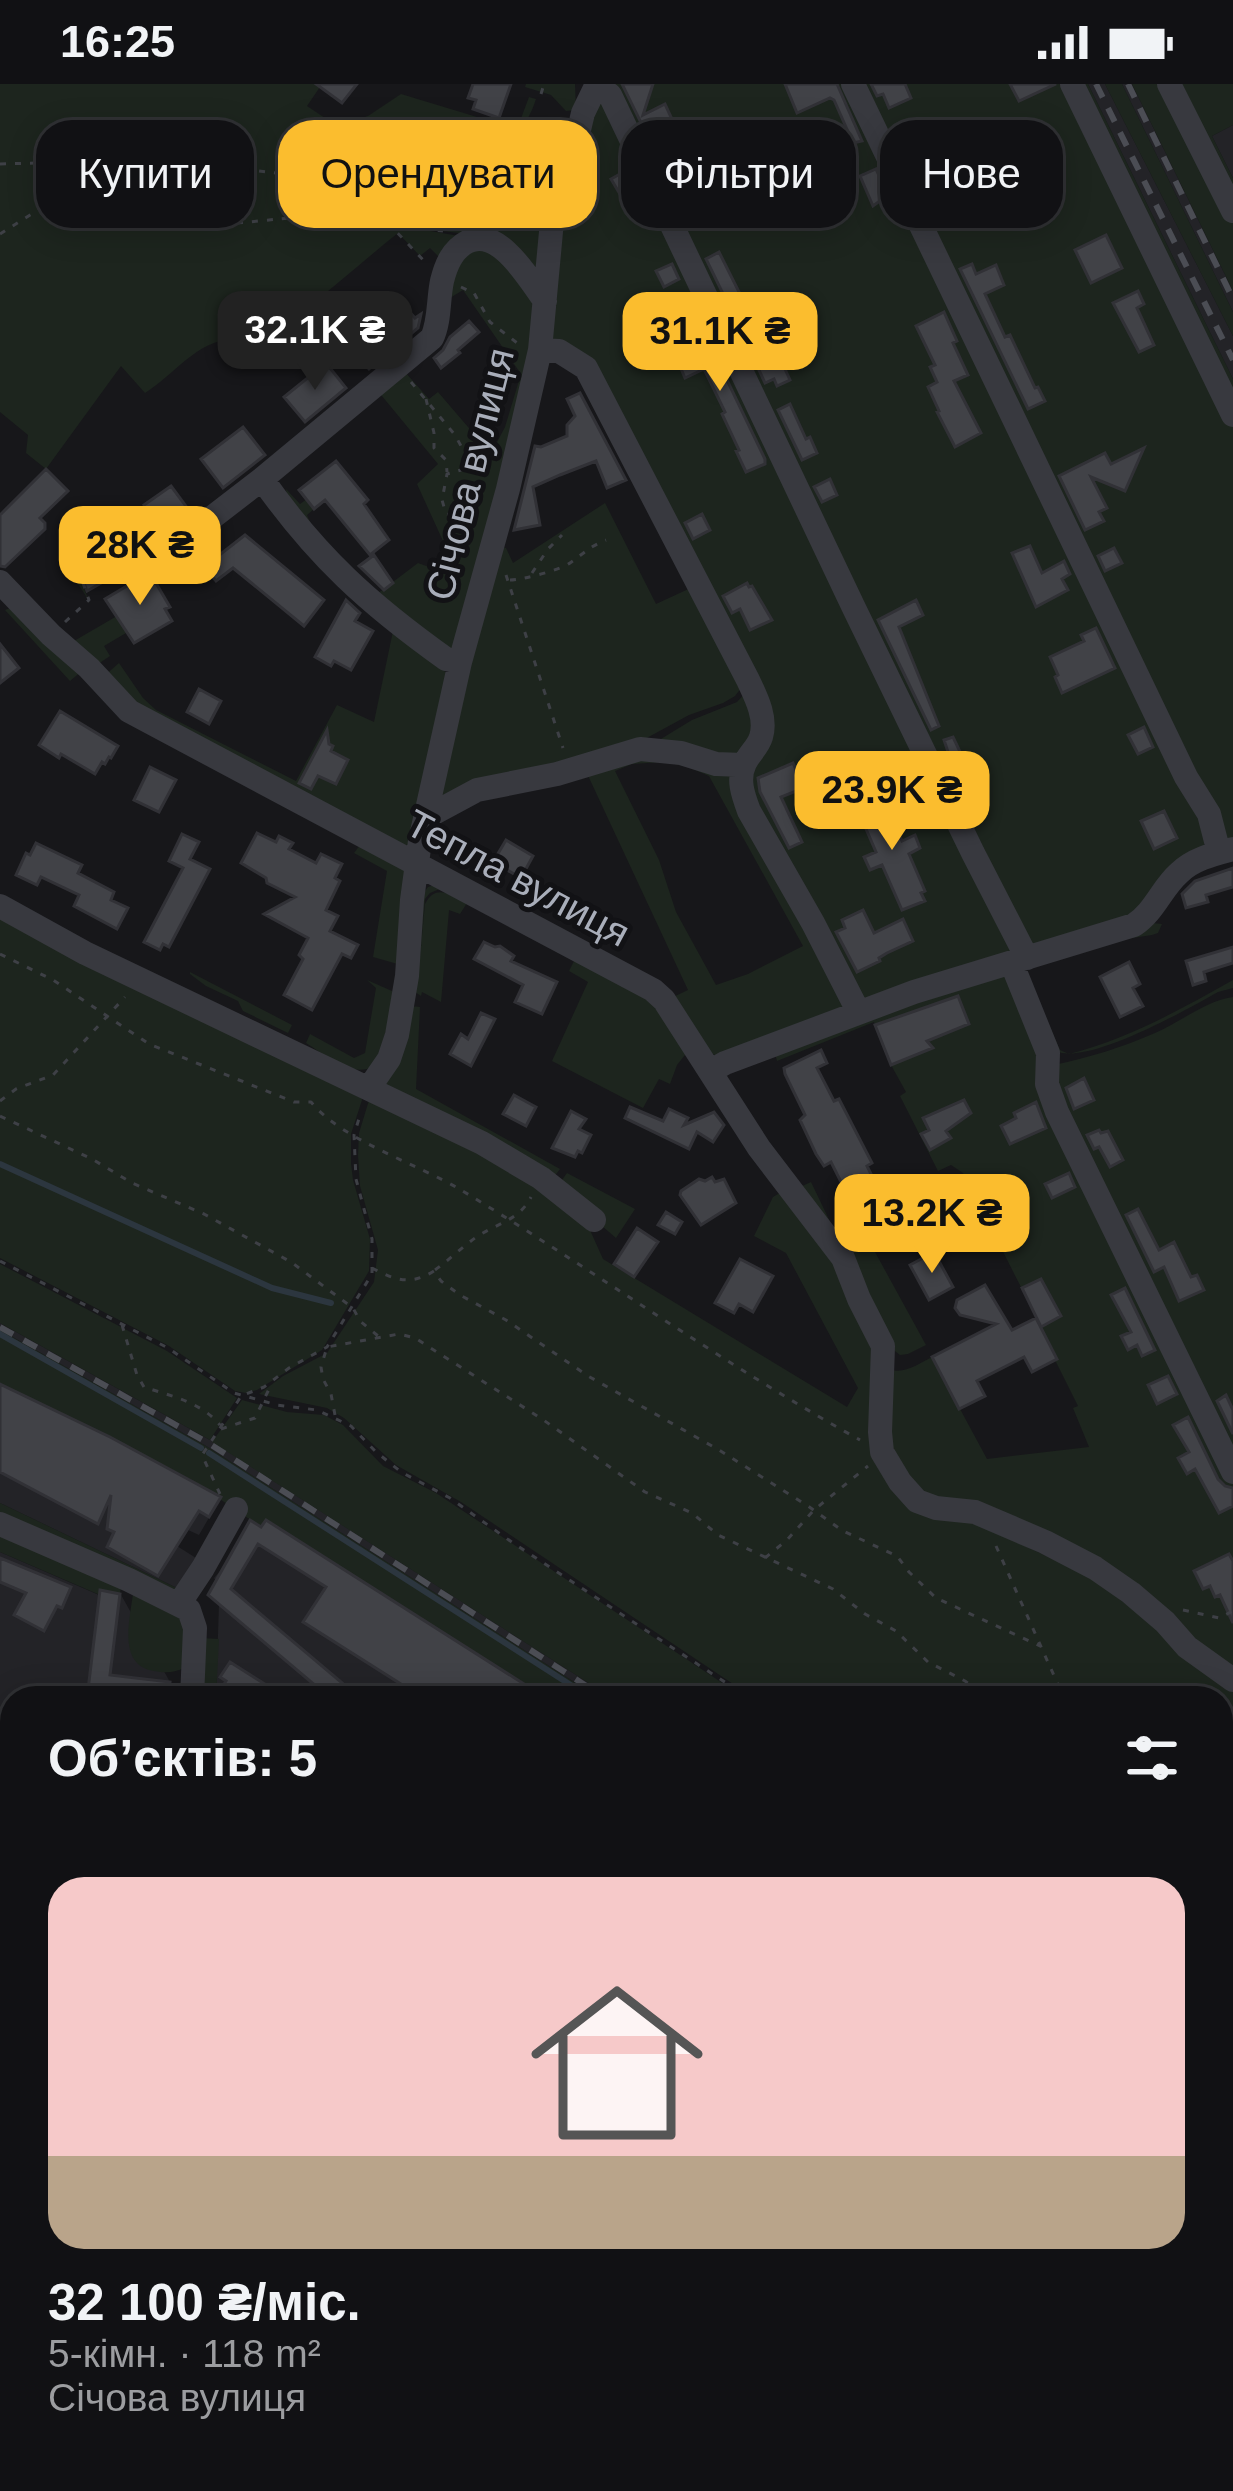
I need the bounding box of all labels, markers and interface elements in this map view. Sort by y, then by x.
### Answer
text: 16:25 [60,16,175,67]
chip: Купити [36,120,254,228]
chip: Орендувати [278,120,597,228]
chip: Фільтри [621,120,856,228]
chip: Нове [880,120,1063,228]
pin: 32.1K ₴ [204,291,426,393]
pin: 31.1K ₴ [609,292,831,394]
text: 32.1K ₴ [245,308,385,351]
text: 31.1K ₴ [650,309,790,352]
street label: Січова вулиця [418,344,522,604]
pin: 28K ₴ [56,506,224,608]
text: 28K ₴ [86,523,194,566]
pin: 23.9K ₴ [781,751,1003,853]
text: 23.9K ₴ [822,768,962,811]
street label: Тепла вулиця [399,801,637,955]
pin: 13.2K ₴ [821,1174,1043,1276]
text: 13.2K ₴ [862,1191,1002,1234]
icon: filters [1119,1725,1185,1791]
text: Об’єктів: 5 [48,1730,317,1787]
icon: home [509,1955,725,2171]
text: 32 100 ₴/міс. [48,2274,361,2331]
text: 5-кімн. · 118 m² [48,2332,321,2375]
text: Січова вулиця [48,2376,306,2419]

